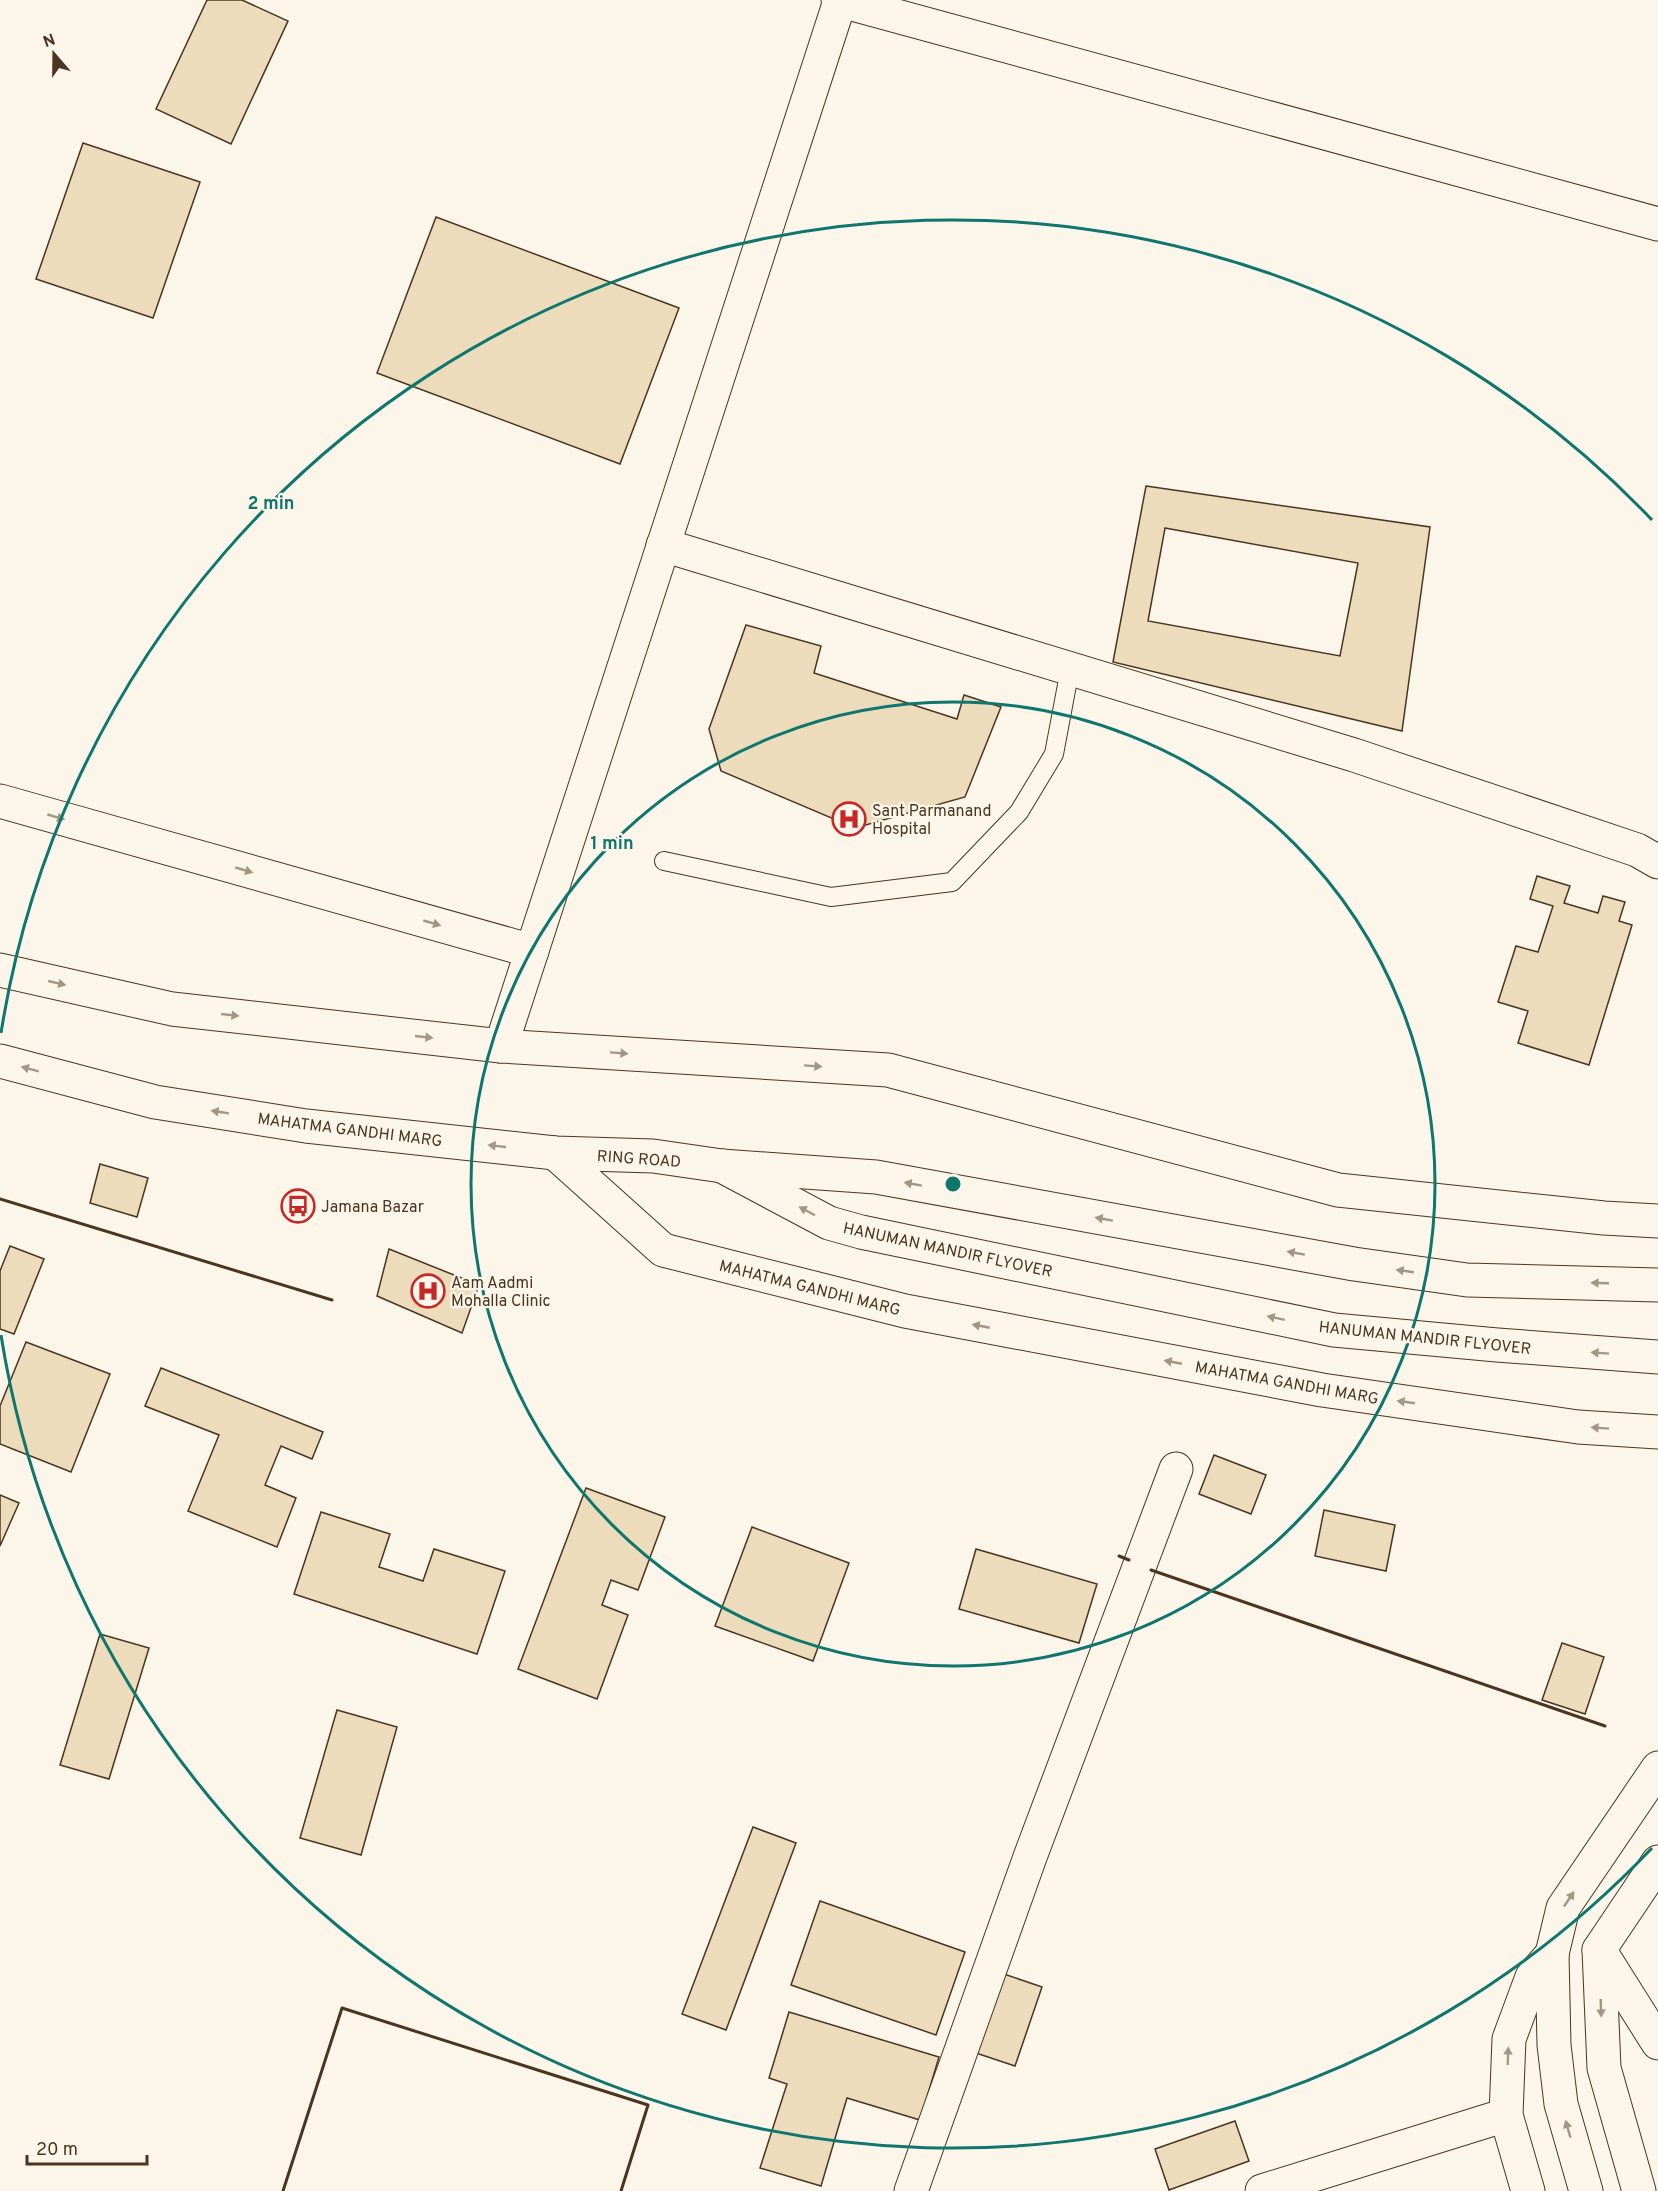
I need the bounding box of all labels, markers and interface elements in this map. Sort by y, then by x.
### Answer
north arrow [24,24,84,84]
text: N [41,30,58,53]
text: 2 min [247,493,295,516]
hospital icon: Sant Parmanand Hospital [831,801,867,837]
place label: Sant Parmanand Hospital [872,802,992,840]
one-way arrow [47,813,65,822]
text: 1 min [590,833,634,856]
one-way arrow [235,866,253,875]
one-way arrow [423,919,441,928]
one-way arrow [48,979,67,988]
one-way arrow [221,1011,240,1020]
one-way arrow [415,1032,434,1042]
one-way arrow [609,1049,628,1058]
one-way arrow [804,1061,823,1070]
one-way arrow [21,1064,39,1073]
one-way arrow [210,1107,229,1116]
street label: MAHATMA GANDHI MARG [256,1110,443,1152]
one-way arrow [487,1141,506,1151]
street label: RING ROAD [596,1147,682,1173]
centre of rings [943,1174,963,1194]
one-way arrow [903,1179,922,1188]
bus stop icon: Jamana Bazar [280,1188,316,1224]
place label: Jamana Bazar [321,1198,424,1218]
one-way arrow [798,1206,815,1216]
one-way arrow [1095,1214,1114,1223]
street label: HANUMAN MANDIR FLYOVER [841,1219,1054,1283]
one-way arrow [1287,1249,1306,1258]
street label: MAHATMA GANDHI MARG [717,1257,902,1321]
one-way arrow [1396,1267,1415,1276]
hospital icon: Aam Aadmi Mohalla Clinic [410,1273,446,1309]
place label: Aam Aadmi Mohalla Clinic [451,1274,551,1312]
one-way arrow [1590,1279,1609,1288]
one-way arrow [1267,1313,1286,1322]
street label: HANUMAN MANDIR FLYOVER [1318,1318,1532,1360]
one-way arrow [972,1321,991,1330]
one-way arrow [1590,1348,1609,1358]
one-way arrow [1163,1357,1182,1366]
street label: MAHATMA GANDHI MARG [1193,1358,1380,1410]
one-way arrow [1397,1398,1416,1407]
one-way arrow [1590,1424,1609,1433]
one-way arrow [1563,1891,1575,1907]
one-way arrow [1597,1999,1606,2018]
one-way arrow [1504,2047,1513,2066]
one-way arrow [1563,2119,1572,2137]
scale bar [27,2128,147,2166]
text: 20 m [36,2139,78,2162]

